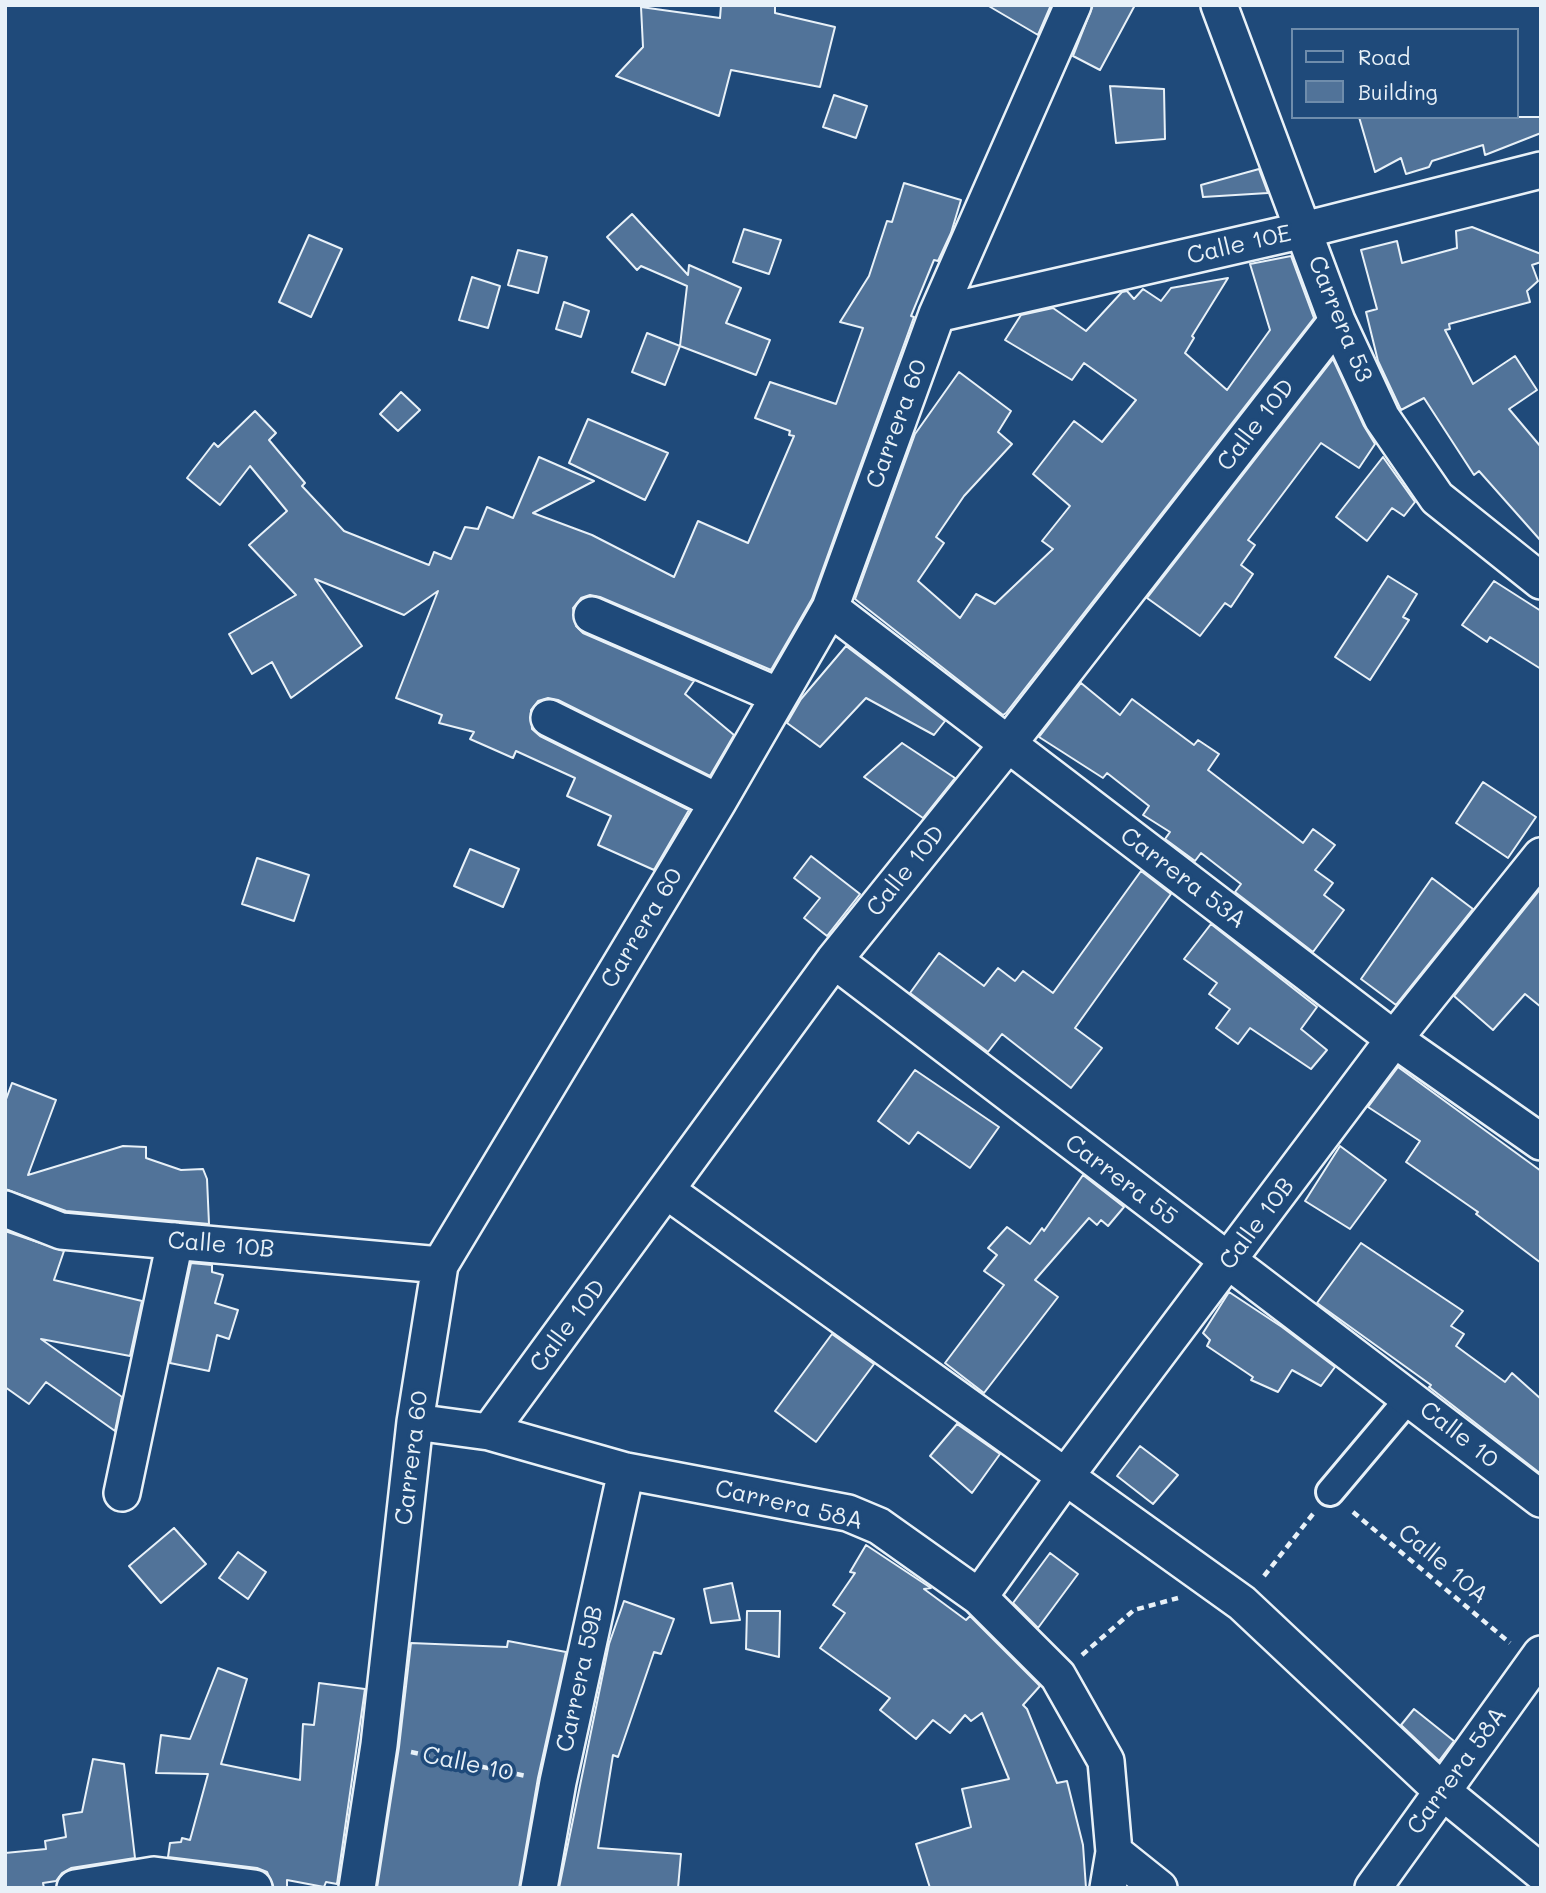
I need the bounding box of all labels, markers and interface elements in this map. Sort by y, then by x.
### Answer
legend [1290,28,1518,119]
text: Road [1358,43,1410,70]
text: Building [1358,78,1438,105]
street label: Calle 10E [1184,219,1294,271]
street label: Carrera 53 [1302,252,1378,386]
street label: Carrera 60 [860,356,934,492]
street label: Calle 10D [1211,373,1301,477]
street label: Calle 10D [861,820,951,922]
street label: Carrera 53A [1114,821,1252,935]
street label: Carrera 60 [595,863,689,993]
street label: Carrera 55 [1059,1128,1183,1232]
street label: Calle 10B [1213,1173,1301,1275]
street label: Calle 10B [166,1226,276,1264]
street label: Calle 10D [524,1274,612,1378]
street label: Carrera 60 [389,1389,435,1527]
street label: Calle 10 [1414,1395,1504,1475]
street label: Carrera 58A [712,1474,866,1536]
street label: Calle 10A [1392,1518,1494,1610]
street label: Carrera 59B [550,1603,610,1755]
street label: Carrera 58A [1401,1702,1513,1840]
street label: Calle 10 [420,1740,516,1788]

